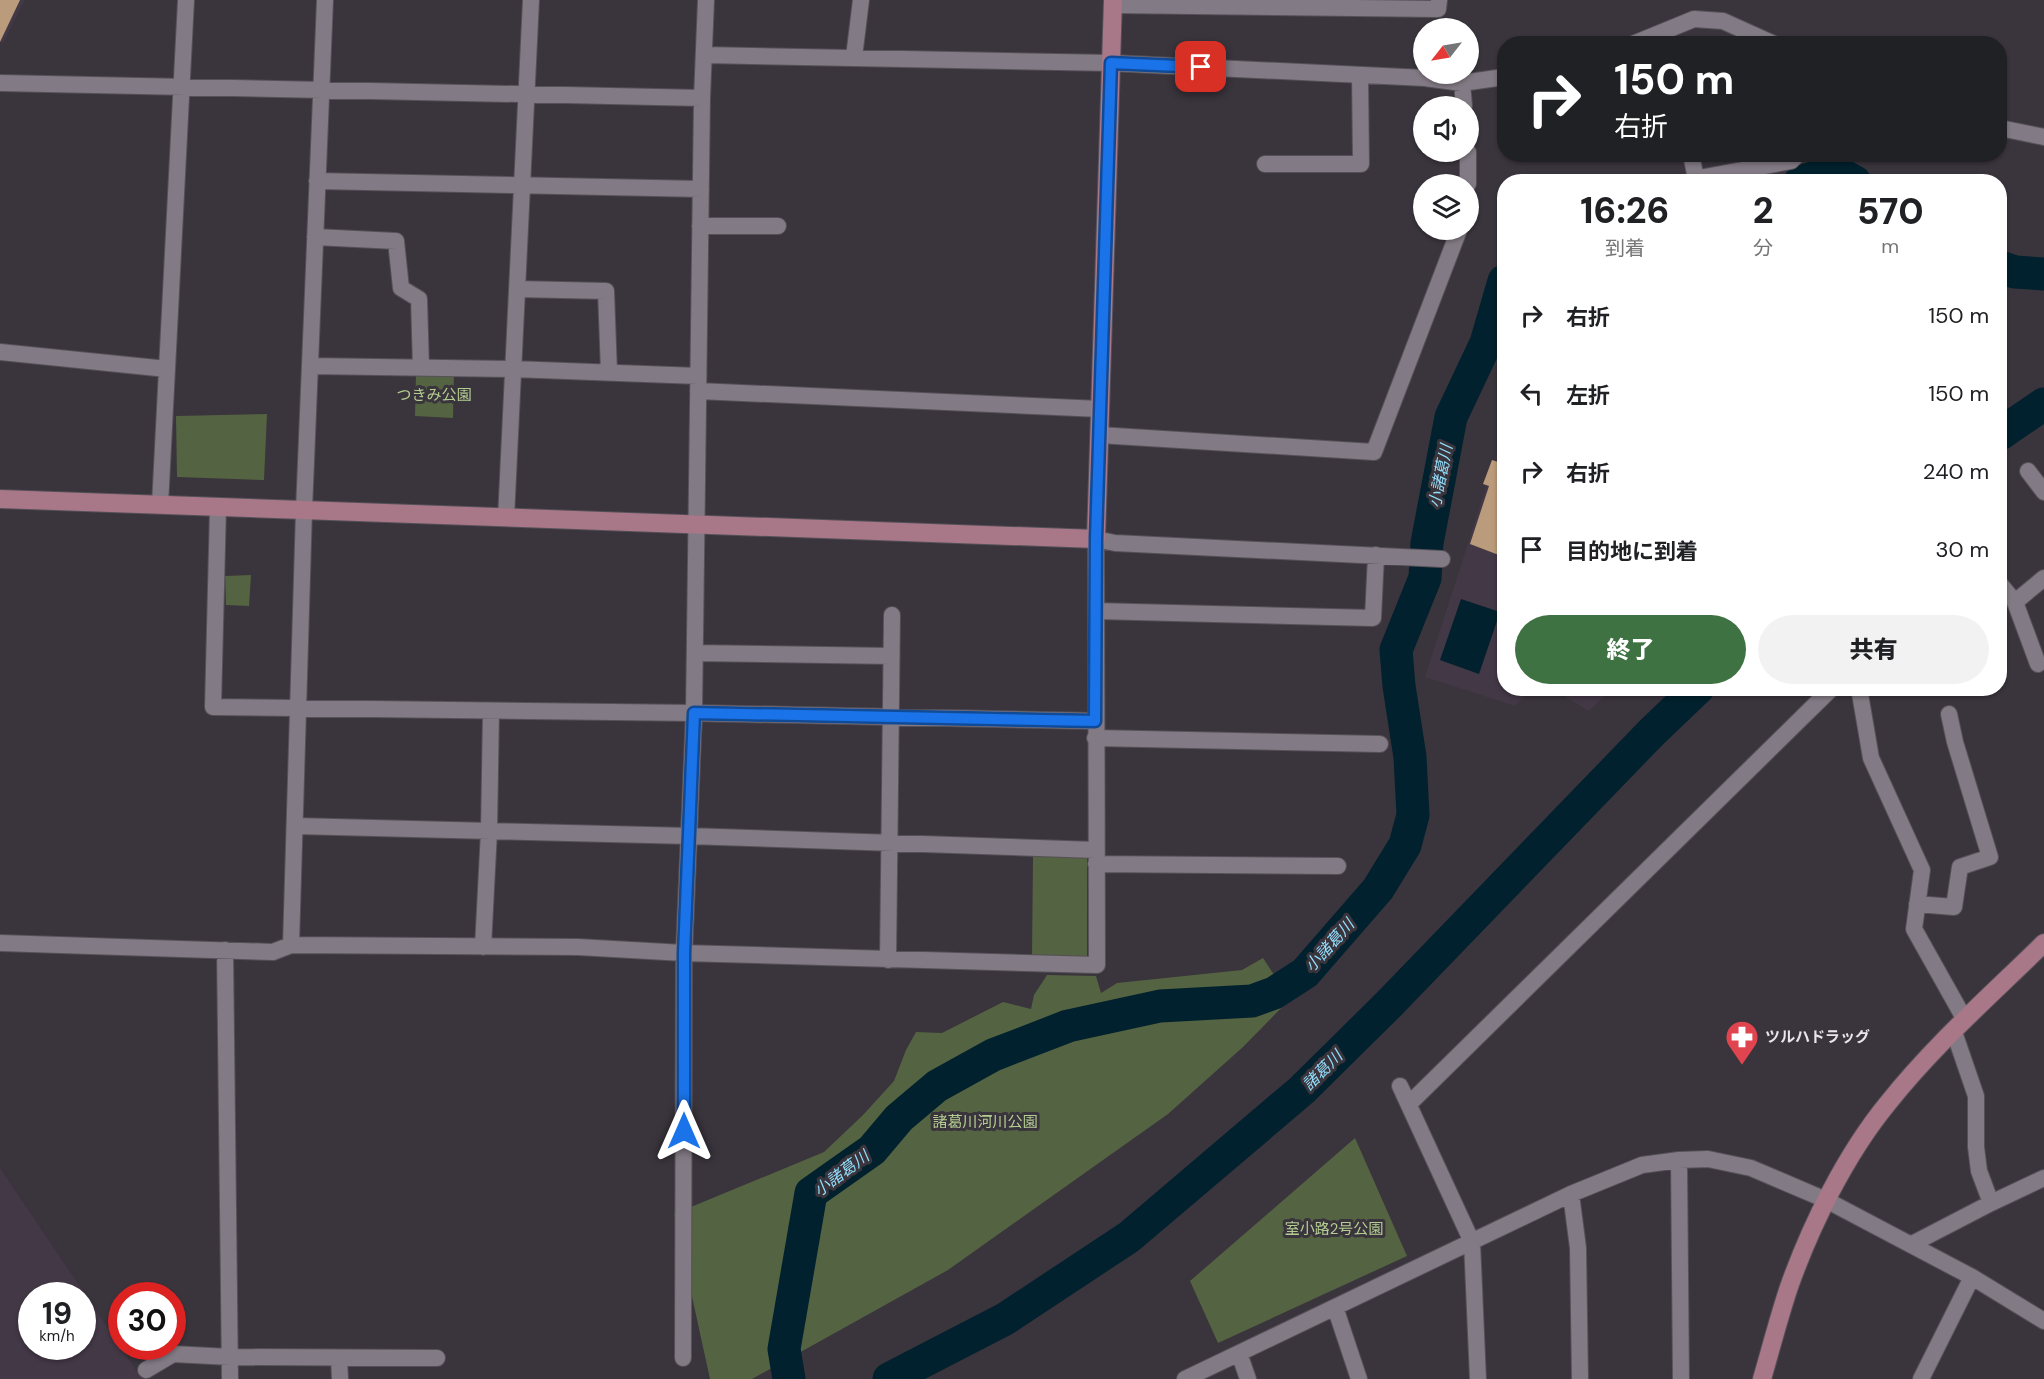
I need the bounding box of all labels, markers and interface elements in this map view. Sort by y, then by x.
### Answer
north arrow [1413,18,1479,84]
map controls [1413,18,1479,240]
pin [1175,41,1226,92]
icon: arrive [1184,50,1217,83]
text: 150 m [1614,52,1734,107]
icon: right [1515,60,1593,138]
button: sound [1413,96,1479,162]
text: 右折 [1614,109,1668,144]
button: layers [1413,174,1479,240]
text: 16:26 [1580,187,1669,234]
text: 2 [1753,187,1774,234]
text: 570 [1857,188,1924,235]
text: m [1881,233,1899,259]
text: 到着 [1605,235,1645,261]
text: 分 [1753,235,1773,261]
icon: right [1515,299,1548,332]
text: 150 m [1928,301,1989,330]
text: 右折 [1566,303,1610,332]
icon: left [1515,377,1548,410]
text: 150 m [1928,379,1989,408]
text: 左折 [1566,381,1610,410]
park label: つきみ公園 [396,385,472,405]
water label: 小諸葛川 [1424,441,1457,510]
icon: right [1515,455,1548,488]
text: 240 m [1923,457,1989,486]
text: 右折 [1566,459,1610,488]
icon: arrive [1515,533,1548,566]
text: 30 m [1935,535,1989,564]
text: 目的地に到着 [1566,537,1698,566]
button: 終了 [1515,615,1746,684]
button: 共有 [1758,615,1989,684]
water label: 小諸葛川 [1300,913,1360,976]
pharmacy icon: ツルハドラッグ [1724,1019,1760,1066]
place label: ツルハドラッグ [1765,1027,1870,1047]
water label: 諸葛川 [1298,1045,1348,1095]
position arrow [652,1099,716,1163]
park label: 諸葛川河川公園 [932,1112,1038,1132]
water label: 小諸葛川 [809,1145,875,1201]
park label: 室小路2号公園 [1285,1219,1383,1239]
speed limit sign: 30 [108,1282,186,1360]
text: 19 [42,1294,72,1333]
text: km/h [39,1326,75,1346]

